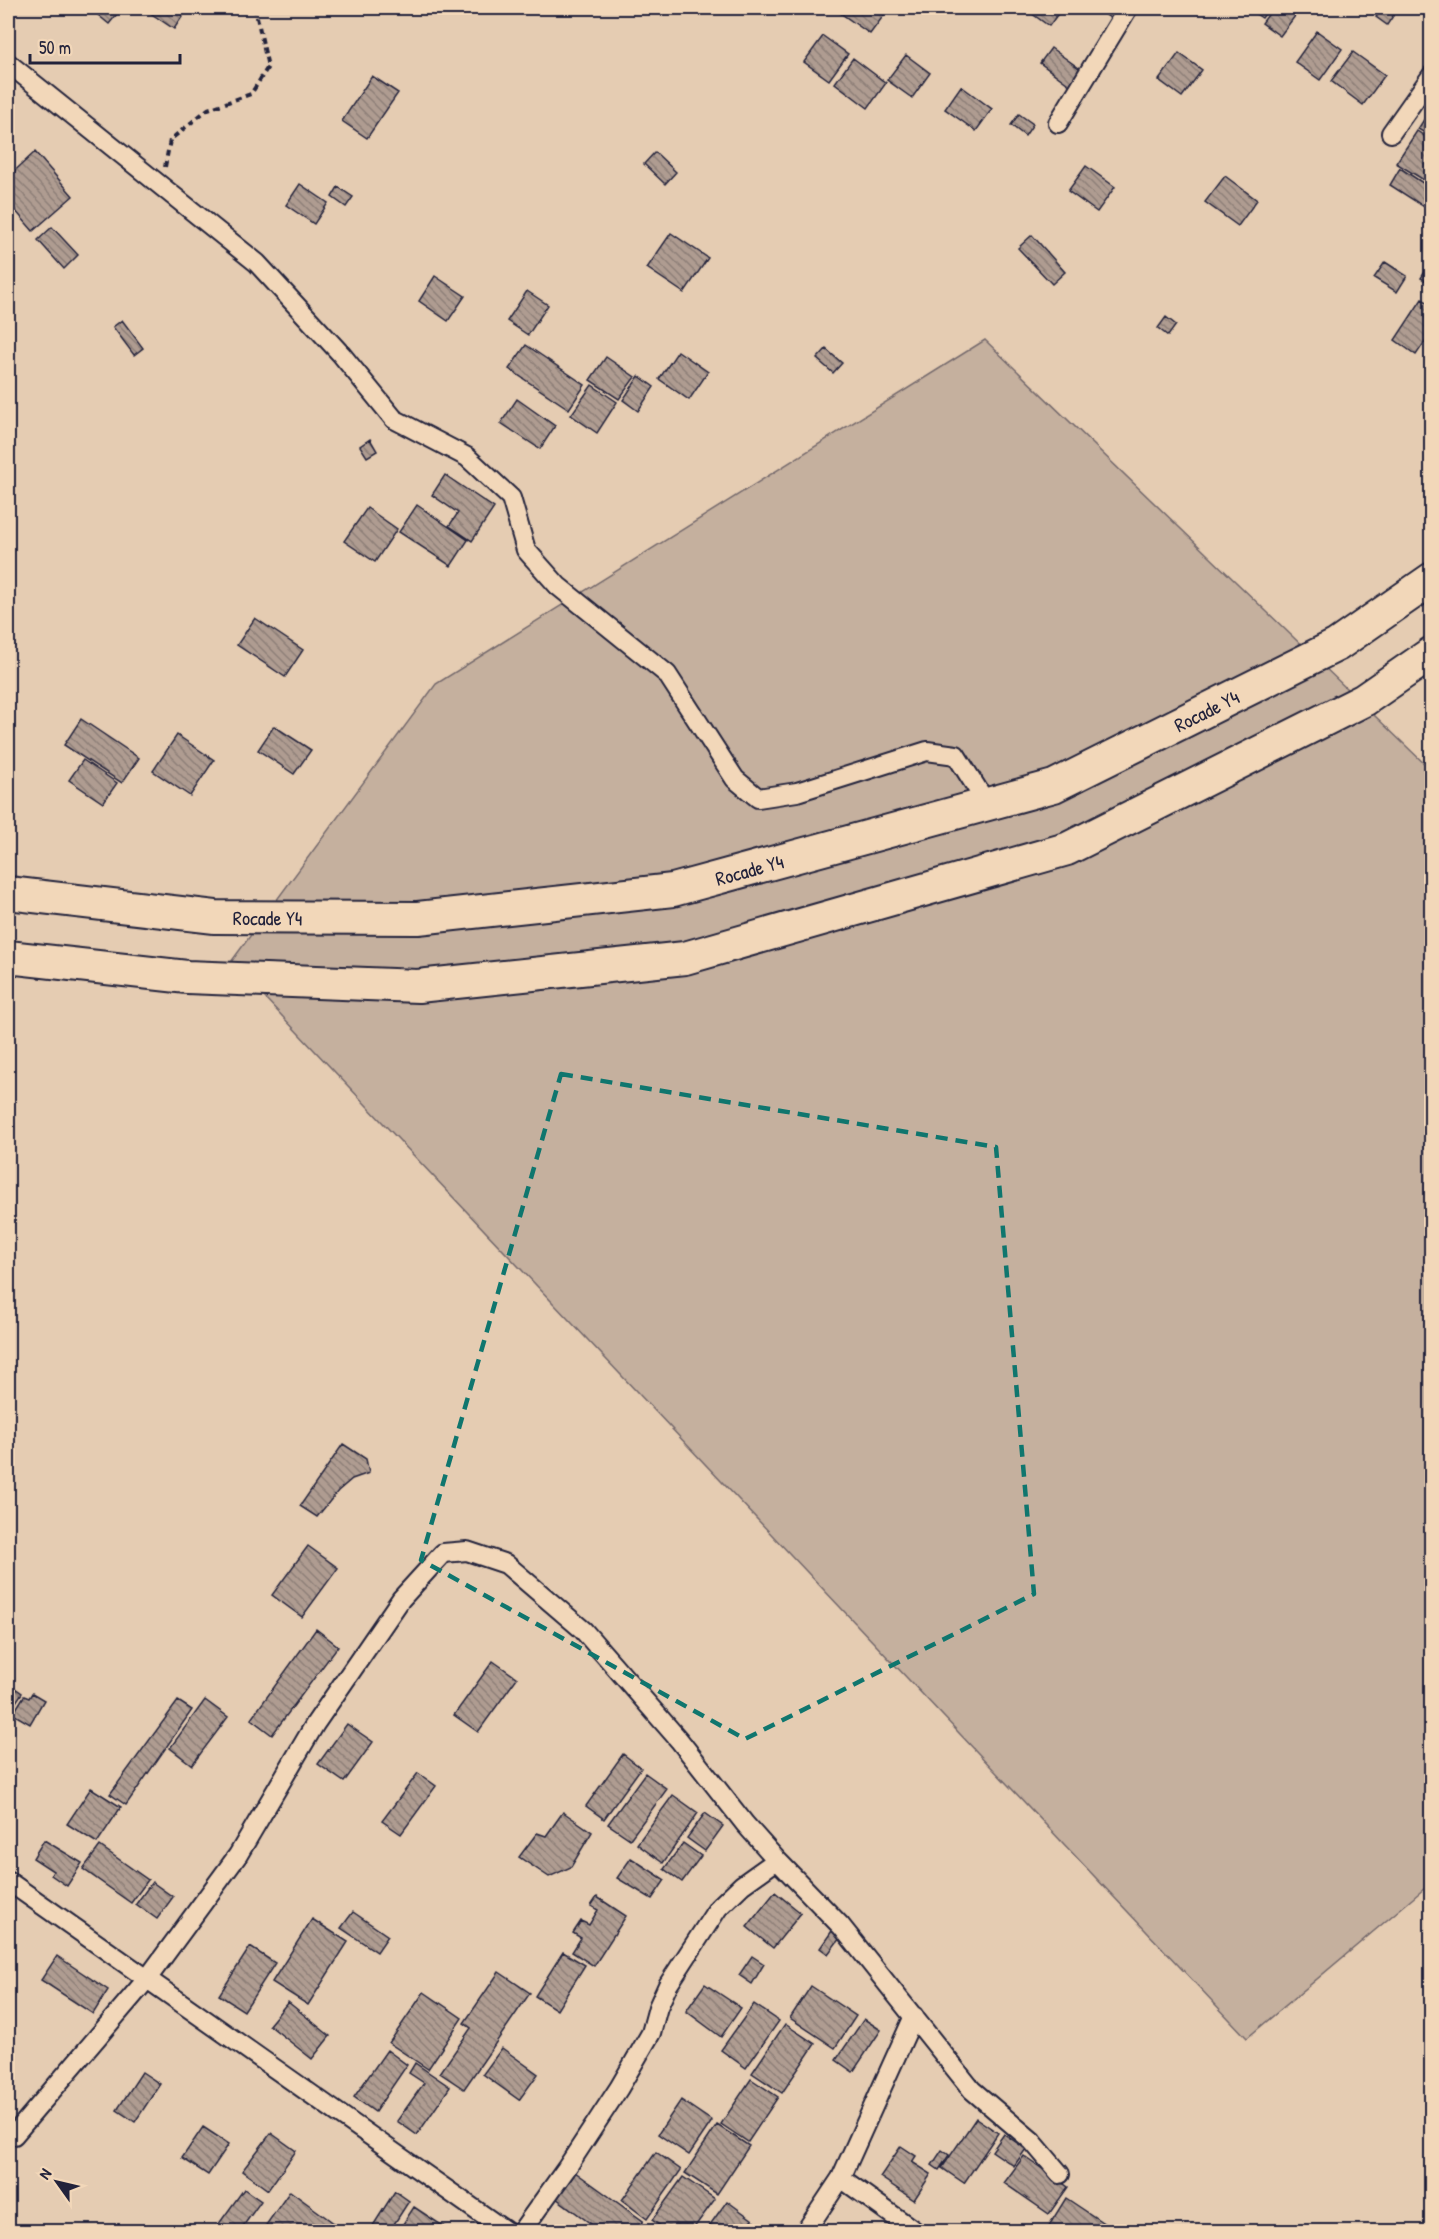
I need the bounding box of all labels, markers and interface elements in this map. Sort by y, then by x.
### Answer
scale bar [30,27,180,65]
text: 50 m [39,35,71,60]
street label: Rocade Y4 [1169,683,1243,738]
street label: Rocade Y4 [712,847,786,891]
street label: Rocade Y4 [233,904,302,931]
north arrow [27,2152,87,2212]
text: N [33,2164,56,2183]

